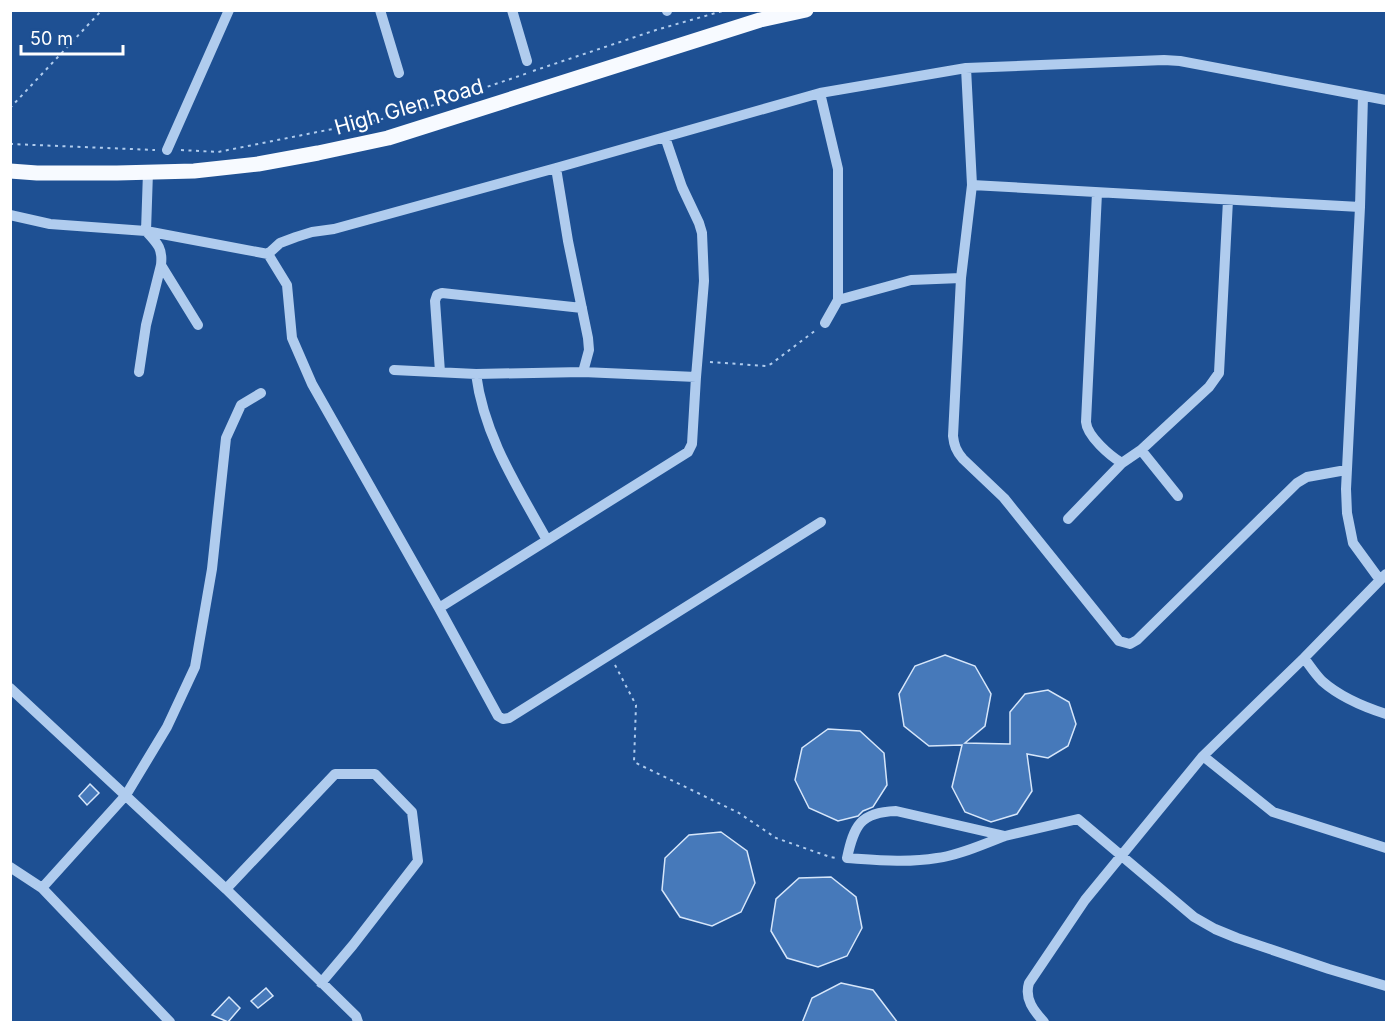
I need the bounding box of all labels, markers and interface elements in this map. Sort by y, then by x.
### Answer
scale bar [21,18,123,56]
text: 50 m [30,28,73,49]
street label: High Glen Road [331,73,486,140]

